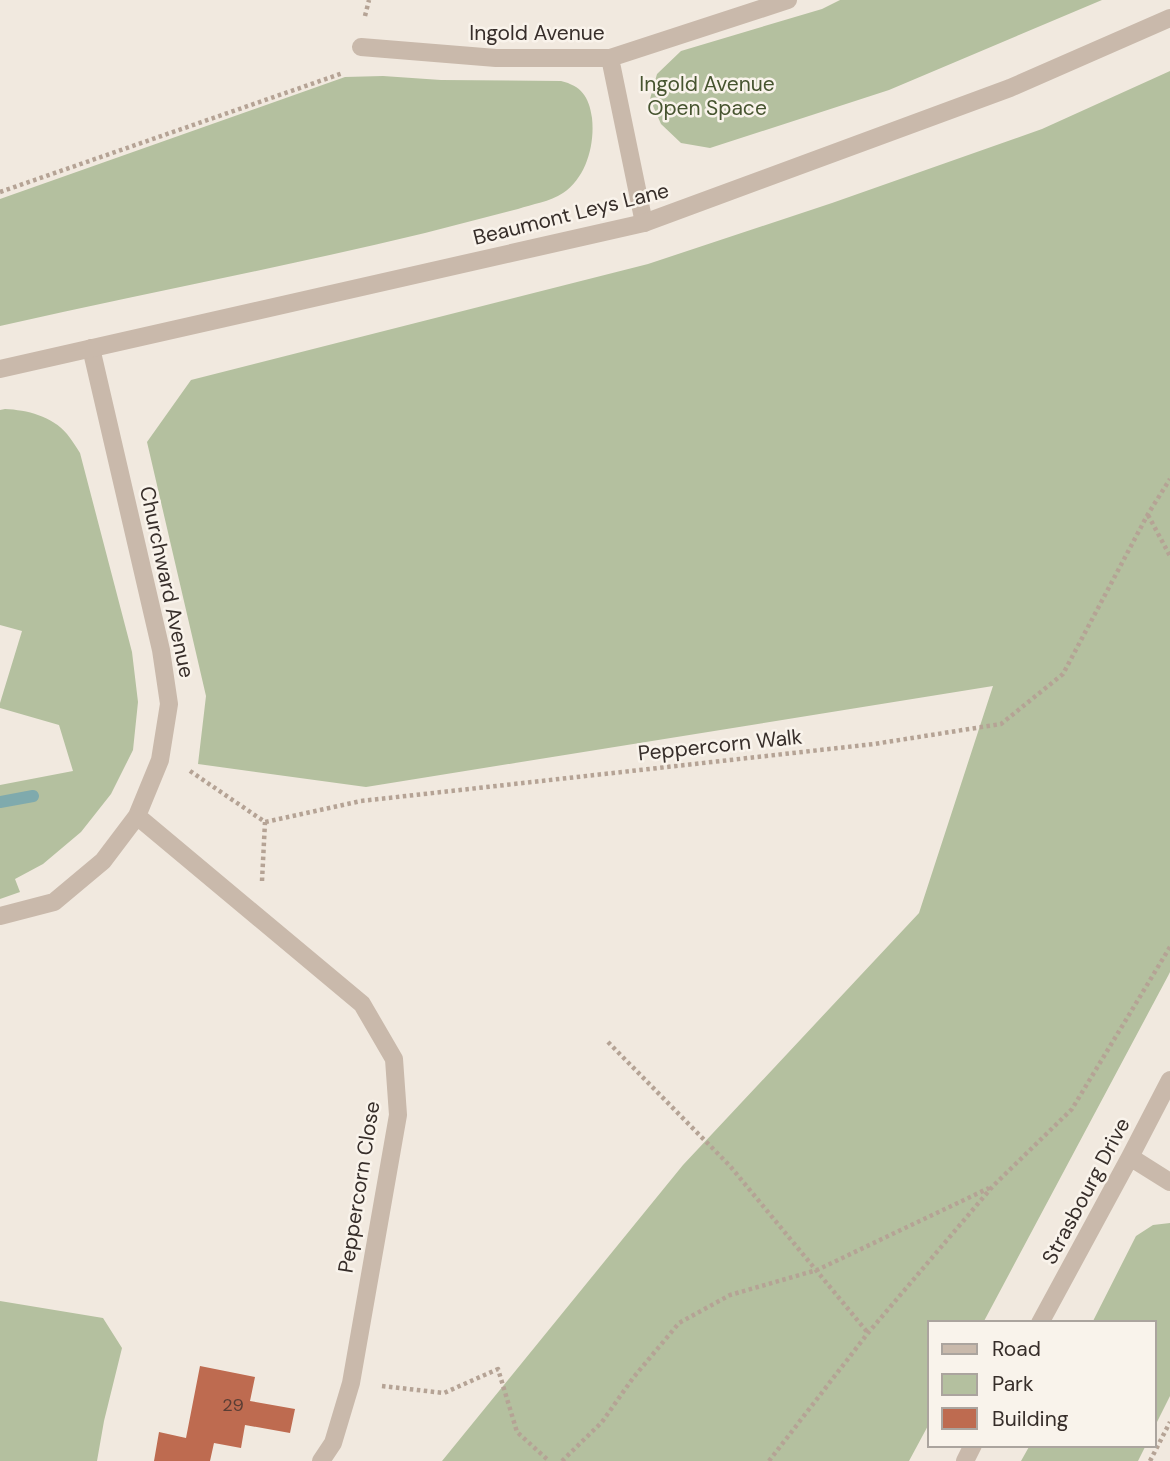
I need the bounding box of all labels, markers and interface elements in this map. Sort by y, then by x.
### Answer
street label: Ingold Avenue [469,19,605,47]
park label: Ingold Avenue Open Space [639,70,775,122]
street label: Beaumont Leys Lane [470,176,672,252]
street label: Churchward Avenue [133,484,201,680]
street label: Peppercorn Walk [637,722,804,768]
street label: Peppercorn Close [332,1099,386,1275]
street label: Strasbourg Drive [1036,1113,1136,1269]
legend [928,1321,1156,1447]
text: Road [992,1335,1041,1363]
text: Park [992,1370,1034,1398]
house number: 29 [222,1393,244,1417]
text: Building [992,1405,1069,1433]

